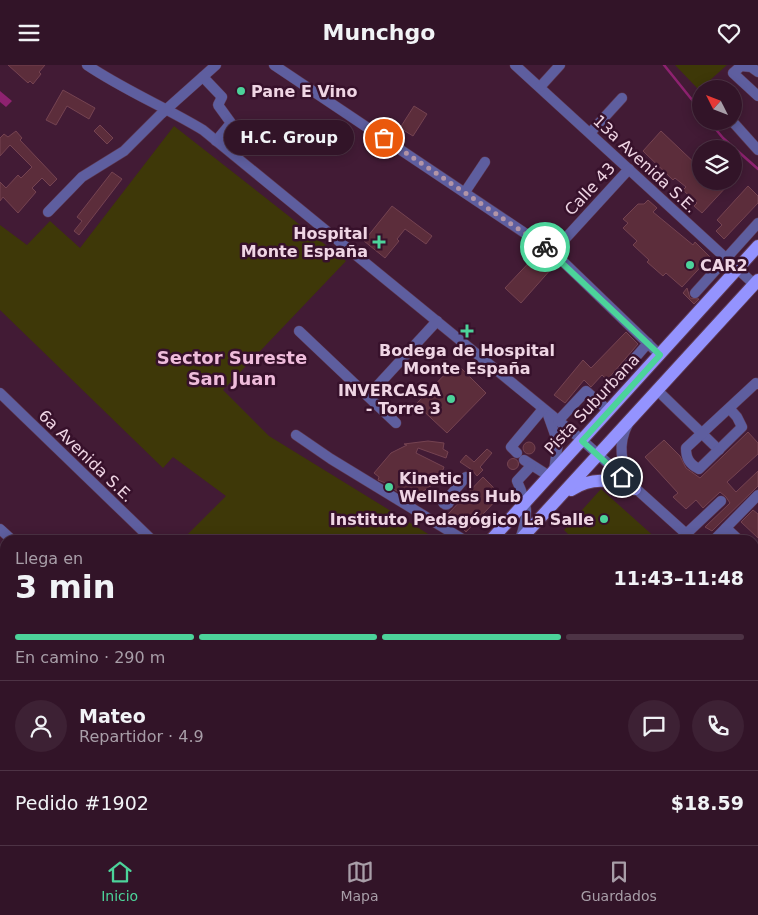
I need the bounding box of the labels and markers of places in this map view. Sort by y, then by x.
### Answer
place label: Pane E Vino [251,82,357,101]
marker: Pane E Vino [235,85,247,97]
pin [363,117,405,159]
callout: H.C. Group [224,121,354,155]
place label: Hospital Monte España [241,224,368,261]
marker: Hospital Monte España [372,235,386,249]
place label: CAR2 [700,256,748,275]
marker: CAR2 [684,259,696,271]
marker: Bodega de Hospital Monte España [460,324,474,338]
place label: Bodega de Hospital Monte España [379,341,555,378]
place label: INVERCASA - Torre 3 [338,381,442,418]
marker: INVERCASA - Torre 3 [445,393,457,405]
pin [601,456,643,498]
place label: Kinetic | Wellness Hub [399,469,521,506]
marker: Kinetic | Wellness Hub [383,481,395,493]
place label: Instituto Pedagógico La Salle [330,510,594,529]
marker: Instituto Pedagógico La Salle [598,513,610,525]

